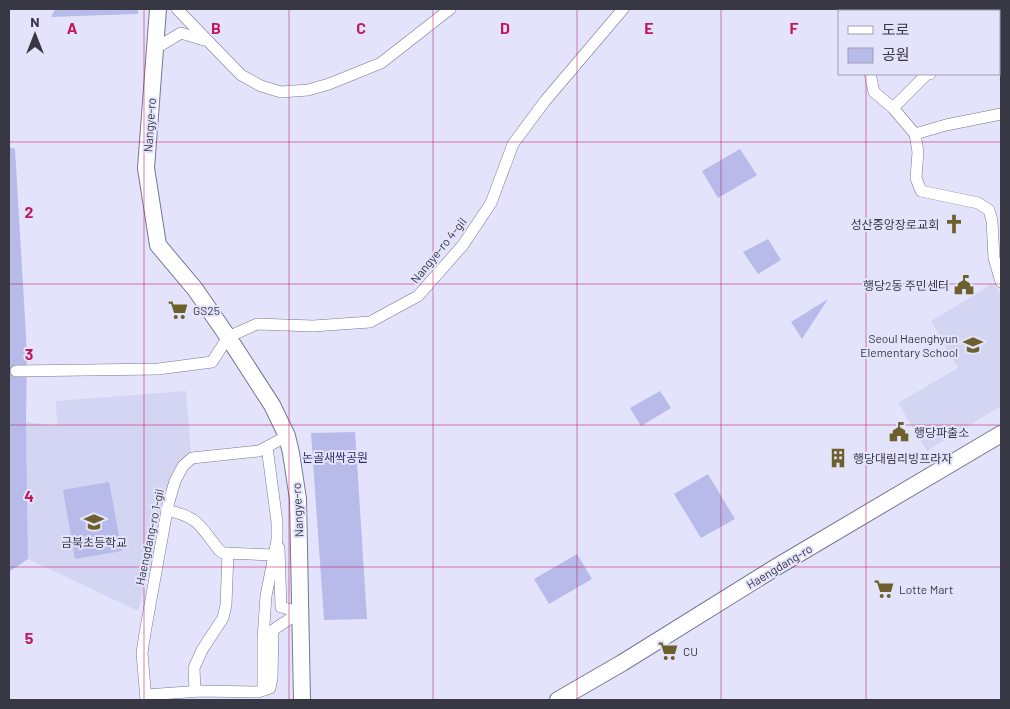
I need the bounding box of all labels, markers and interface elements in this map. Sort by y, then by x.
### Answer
north arrow [10,10,60,60]
legend [838,10,1000,75]
text: N [30,13,40,30]
text: A [67,18,78,37]
text: B [211,18,221,37]
text: C [356,18,366,37]
text: D [500,18,510,37]
text: E [644,18,654,37]
text: F [790,18,799,37]
text: 도로 [882,20,910,38]
text: 공원 [882,45,910,63]
street label: Nangye-ro [140,97,158,153]
text: 2 [25,202,34,221]
church icon: 성산중앙장로교회 [943,213,965,235]
street label: Nangye-ro 4-gil [407,214,469,286]
place label: 성산중앙장로교회 [851,217,939,231]
public building icon: 행당2동 주민센터 [953,274,975,296]
place label: 행당2동 주민센터 [863,278,949,292]
supermarket icon: GS25 [167,299,189,321]
place label: GS25 [193,303,220,317]
place label: Seoul Haenghyun Elementary School [860,331,958,359]
school or university icon: Seoul Haenghyun Elementary School [962,334,984,356]
text: 3 [25,344,33,363]
public building icon: 행당파출소 [888,421,910,443]
place label: 행당파출소 [914,425,969,439]
building icon: 행당대림리빙프라자 [827,447,849,469]
park label: 논골새싹공원 [302,450,368,464]
place label: 행당대림리빙프라자 [853,451,952,465]
street label: Nangye-ro [289,482,305,538]
text: 4 [24,486,34,505]
street label: Haengdang-ro 1-gil [132,488,166,586]
school or university icon: 금북초등학교 [83,511,105,533]
place label: 금북초등학교 [61,535,127,549]
street label: Haengdang-ro [743,541,815,591]
supermarket icon: Lotte Mart [873,578,895,600]
place label: Lotte Mart [899,582,953,596]
text: 5 [25,628,34,647]
supermarket icon: CU [657,640,679,662]
place label: CU [683,644,698,658]

